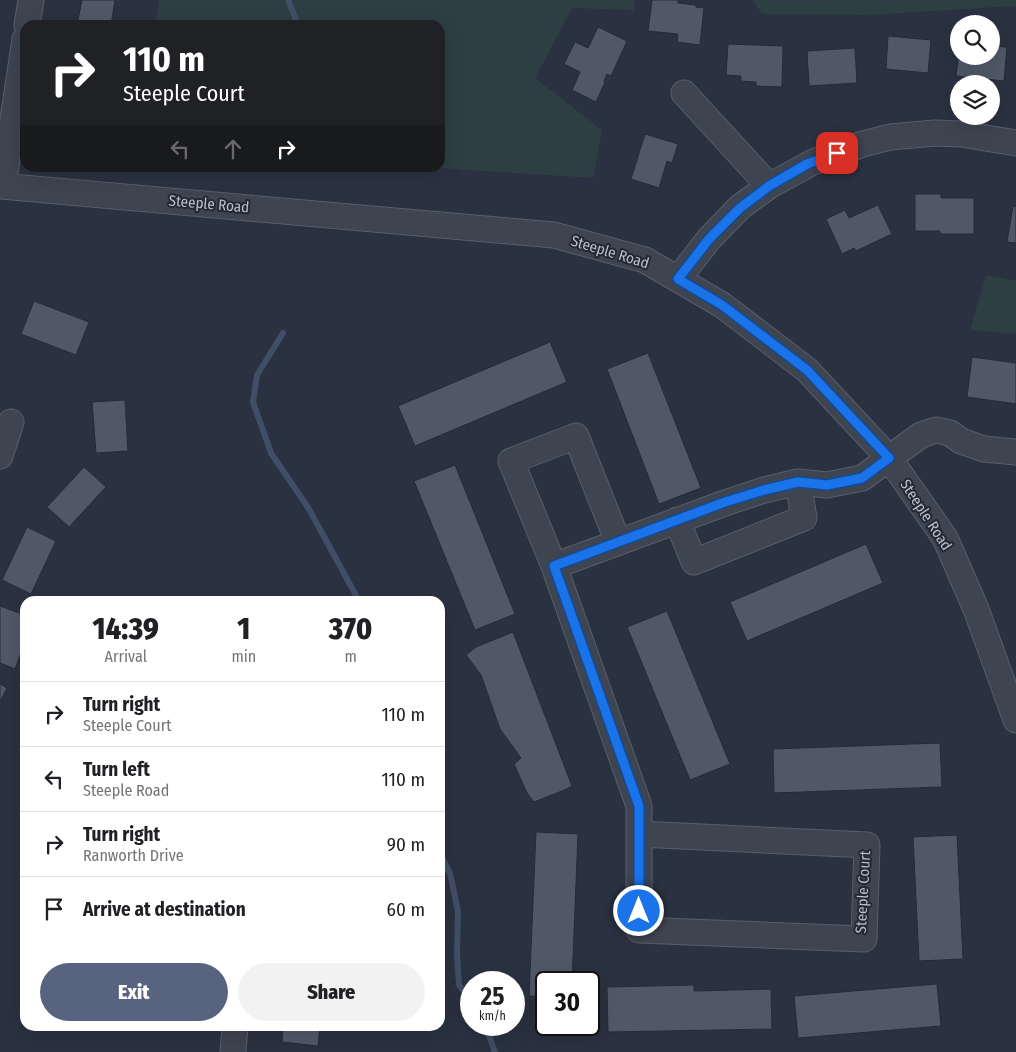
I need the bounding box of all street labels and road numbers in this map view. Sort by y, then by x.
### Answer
street label: Steeple Road [168,192,250,216]
street label: Steeple Road [569,232,651,272]
street label: Steeple Road [896,476,956,554]
street label: Steeple Court [852,850,874,934]

